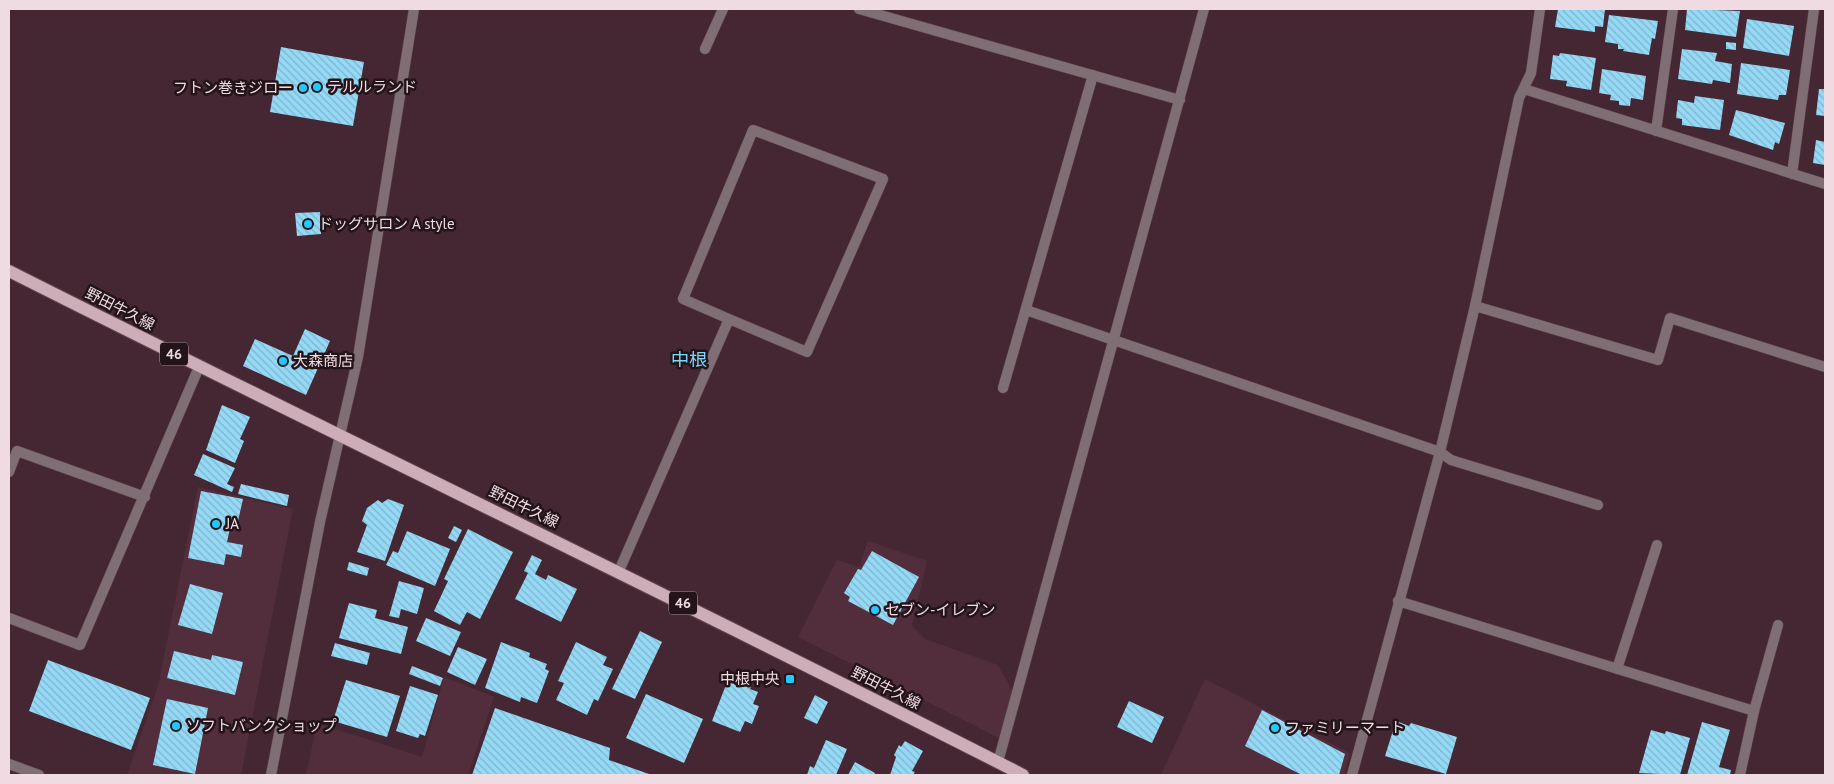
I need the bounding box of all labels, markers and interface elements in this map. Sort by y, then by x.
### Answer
place label: テルルランド [327,77,417,96]
place label: フトン巻きジロー [173,78,293,97]
marker: テルルランド [311,81,323,93]
marker: フトン巻きジロー [297,82,309,94]
place label: ドッグサロン A style [318,214,455,233]
marker: ドッグサロン A style [302,218,314,230]
street label: 野田牛久線 [82,283,158,334]
road number: 46 [160,342,188,366]
district label: 中根 [671,348,707,371]
place label: 大森商店 [293,351,353,370]
marker: 大森商店 [277,355,289,367]
street label: 野田牛久線 [486,482,562,532]
place label: JA [225,514,239,533]
marker: JA [210,518,222,530]
road number: 46 [669,592,697,614]
place label: セブン-イレブン [885,600,995,619]
marker: セブン-イレブン [869,604,881,616]
street label: 野田牛久線 [848,662,924,713]
place label: 中根中央 [720,669,780,688]
marker: 中根中央 [784,673,796,685]
place label: ソフトバンクショップ [186,716,337,735]
place label: ファミリーマート [1285,718,1405,737]
marker: ソフトバンクショップ [170,720,182,732]
marker: ファミリーマート [1269,722,1281,734]

